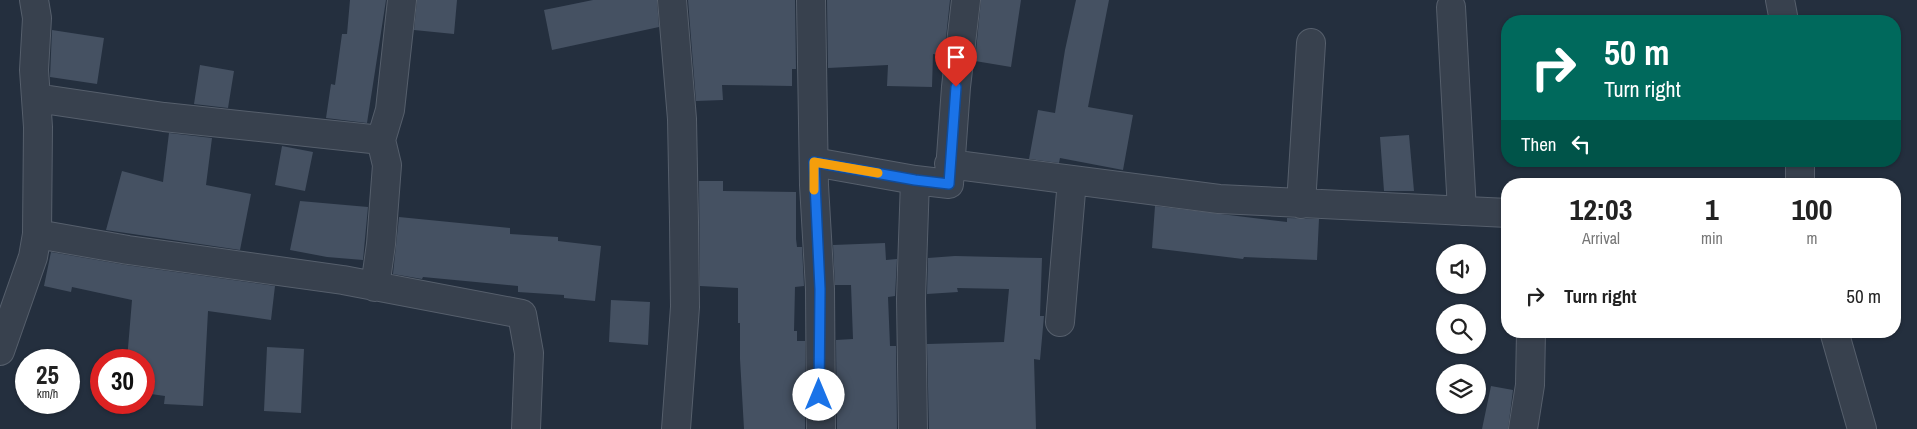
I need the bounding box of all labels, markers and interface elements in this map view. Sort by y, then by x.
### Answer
text: 50 m [1604,29,1669,76]
icon: right [1521,35,1586,100]
pin [935,36,977,87]
icon: arrive [942,43,970,71]
text: Turn right [1604,74,1681,104]
icon: left [1567,130,1595,158]
text: Then [1521,131,1557,157]
text: 12:03 [1570,189,1632,229]
text: 1 [1705,189,1719,229]
text: 100 [1791,189,1832,229]
text: Arrival [1582,227,1620,249]
text: min [1701,227,1723,249]
text: m [1806,227,1817,249]
map controls [1436,244,1486,414]
button: sound [1436,244,1486,294]
icon: right [1521,282,1549,310]
text: Turn right [1564,283,1636,309]
text: 50 m [1846,283,1881,309]
button: search [1436,304,1486,354]
speed limit sign: 30 [90,349,155,414]
text: 25 [36,358,59,392]
button: layers [1436,364,1486,414]
position arrow [792,368,844,420]
text: km/h [37,386,58,402]

